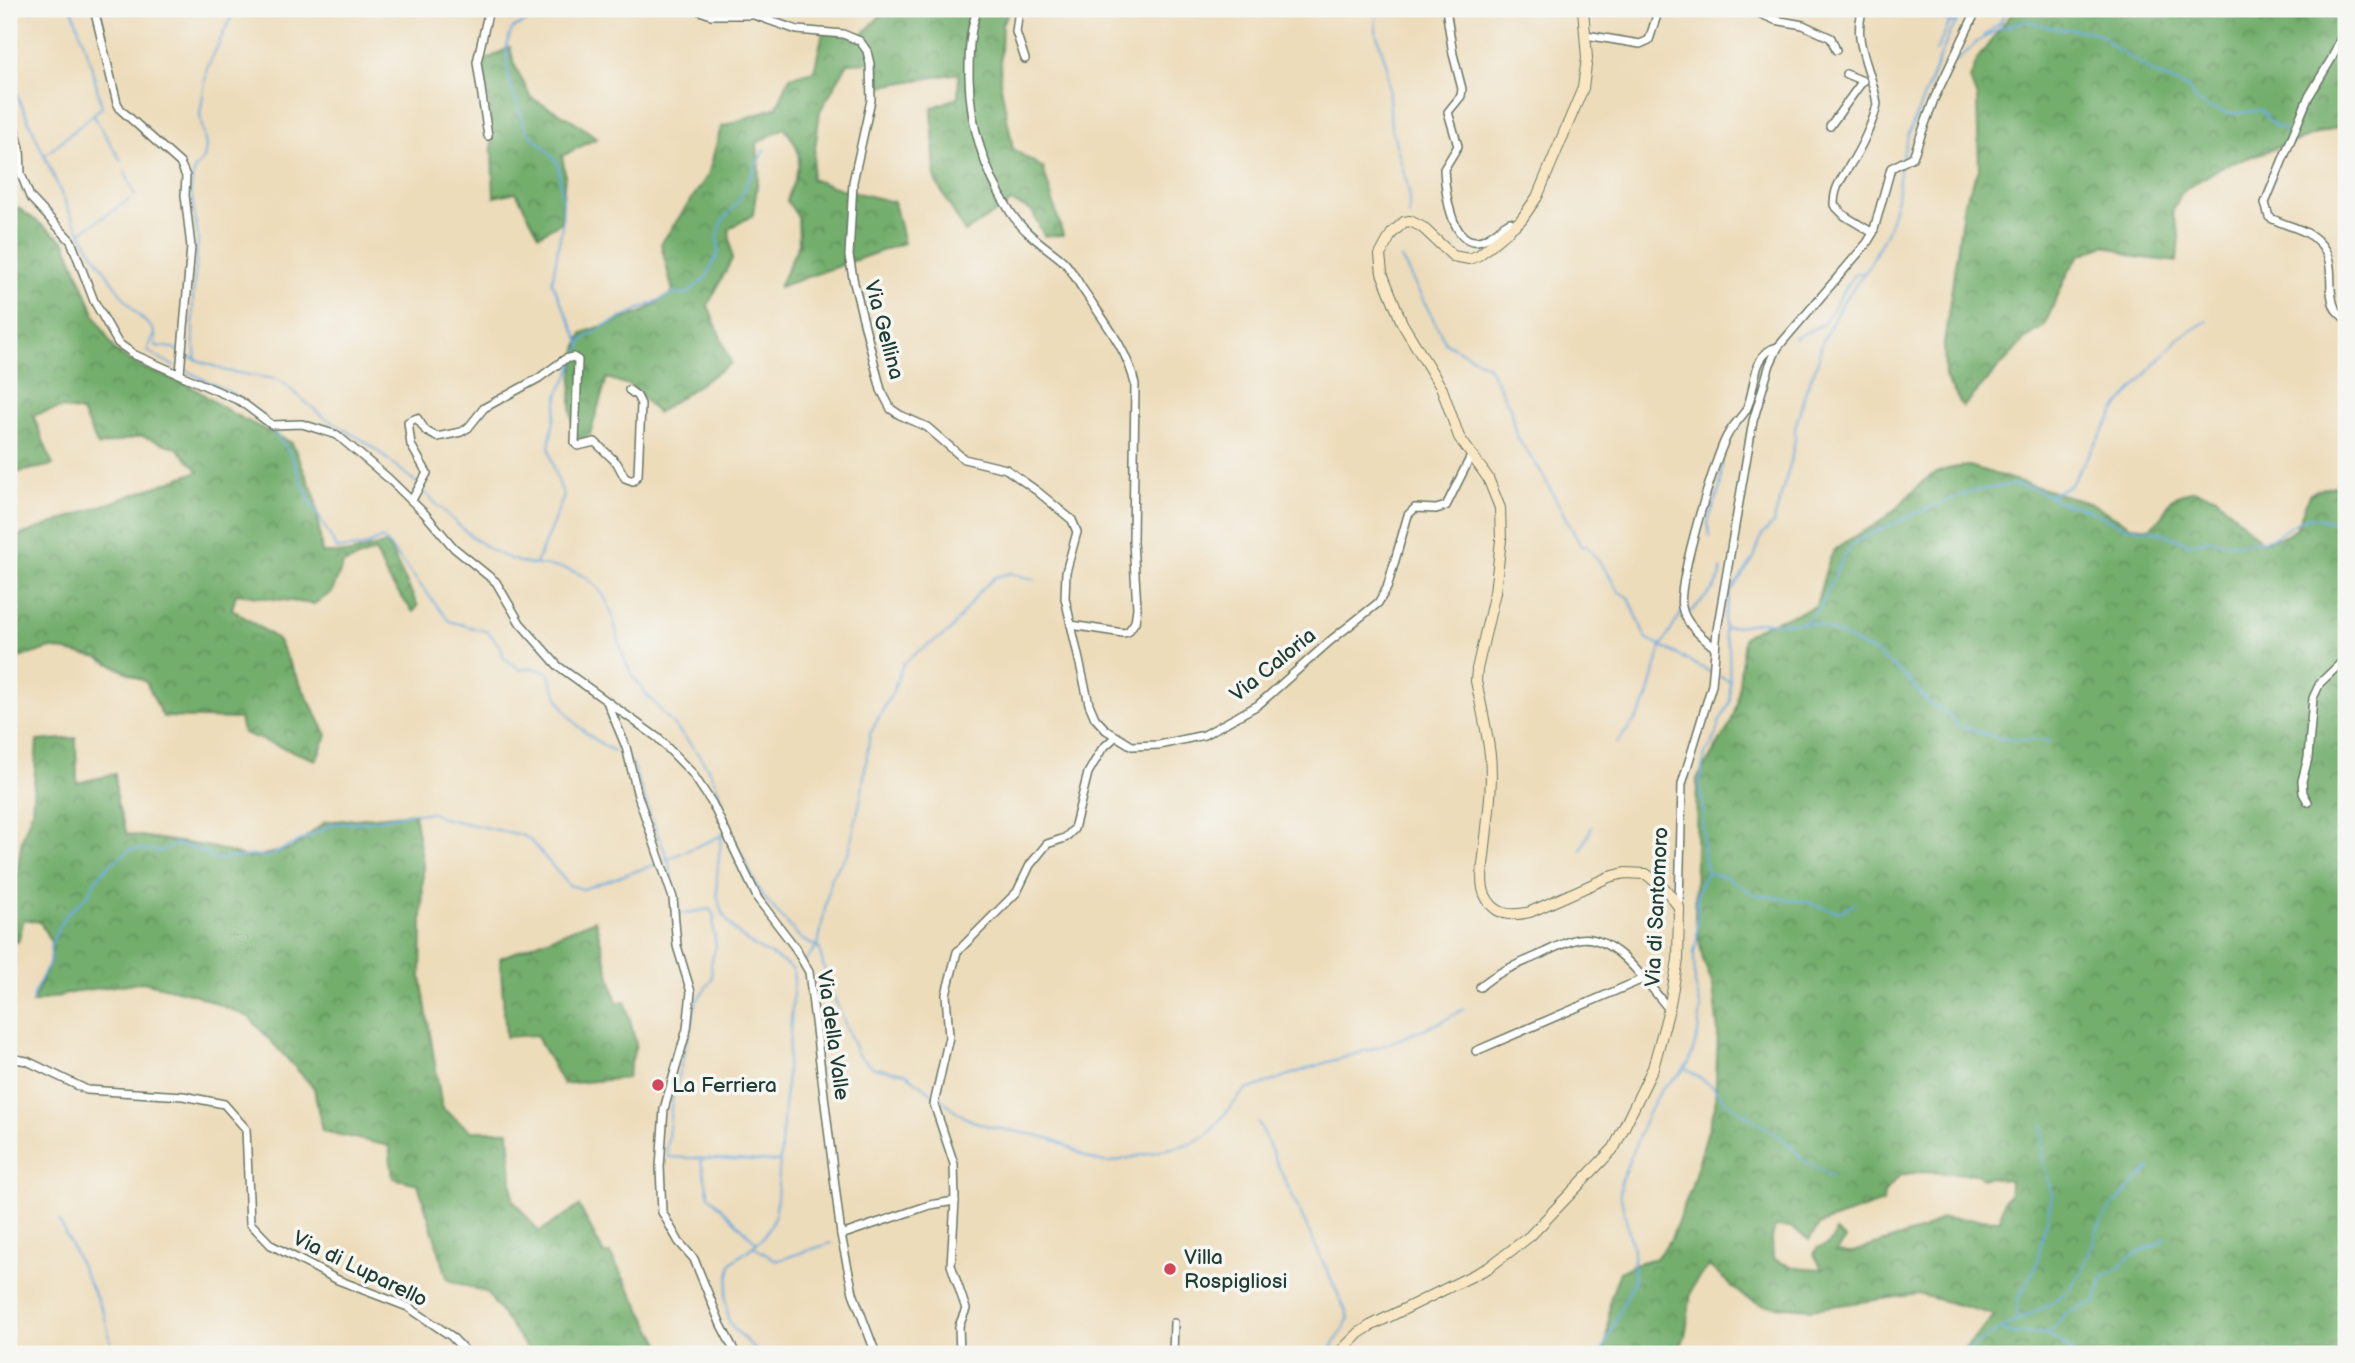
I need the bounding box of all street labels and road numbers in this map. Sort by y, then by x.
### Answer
street label: Via Gellina [859,278,909,382]
street label: Via Caloria [1225,623,1321,707]
street label: Via di Santomoro [1640,826,1674,988]
street label: Via della Valle [812,968,854,1102]
street label: Via di Luparello [289,1226,431,1312]

